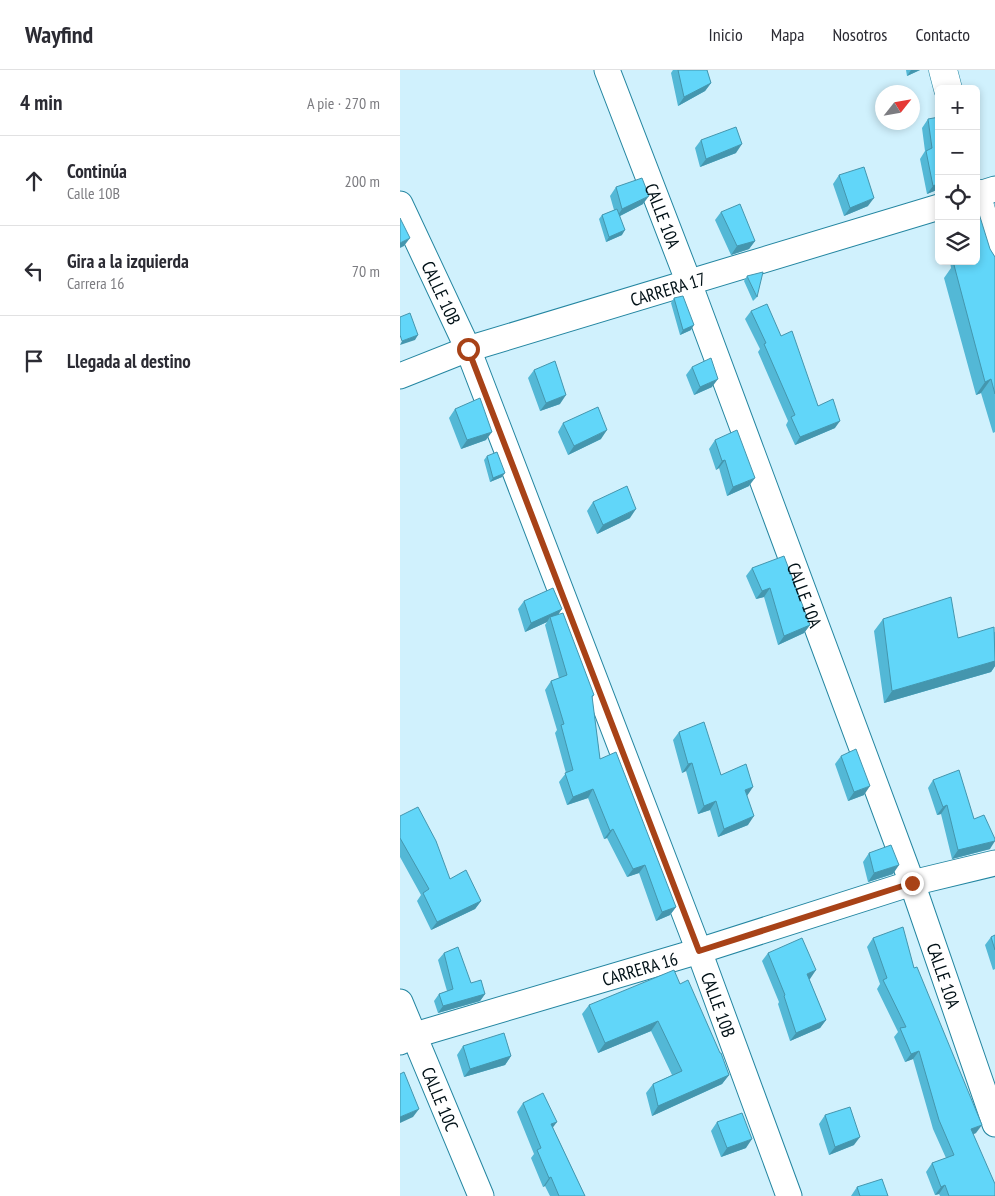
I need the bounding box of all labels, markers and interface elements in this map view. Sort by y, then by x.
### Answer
text: Wayfind [25,19,93,50]
text: Inicio [709,23,743,46]
text: Mapa [771,23,804,46]
text: Nosotros [832,23,887,46]
text: Contacto [915,23,970,46]
north arrow [875,85,920,130]
map controls [935,85,980,265]
button: + [935,85,980,130]
text: 4 min [20,89,62,116]
text: A pie · 270 m [307,93,380,113]
button: − [935,130,980,175]
text: Continúa [67,159,127,183]
icon: ahead [20,167,48,195]
text: 200 m [345,171,380,191]
button: locate [935,175,980,220]
street label: CALLE 10A [640,180,686,252]
text: Calle 10B [67,183,120,203]
button: layers [935,220,980,265]
text: Gira a la izquierda [67,249,189,273]
icon: left [20,257,48,285]
street label: CALLE 10B [417,257,466,328]
text: 70 m [352,261,380,281]
street label: CARRERA 17 [628,267,708,311]
text: Carrera 16 [67,273,124,293]
route start [457,338,480,361]
icon: arrive [20,347,48,375]
text: Llegada al destino [67,349,191,373]
street label: CALLE 10A [782,559,828,631]
route end [901,872,924,895]
street label: CALLE 10A [922,940,966,1011]
street label: CARRERA 16 [599,946,680,991]
street label: CALLE 10B [696,969,741,1040]
street label: CALLE 10C [417,1063,464,1134]

